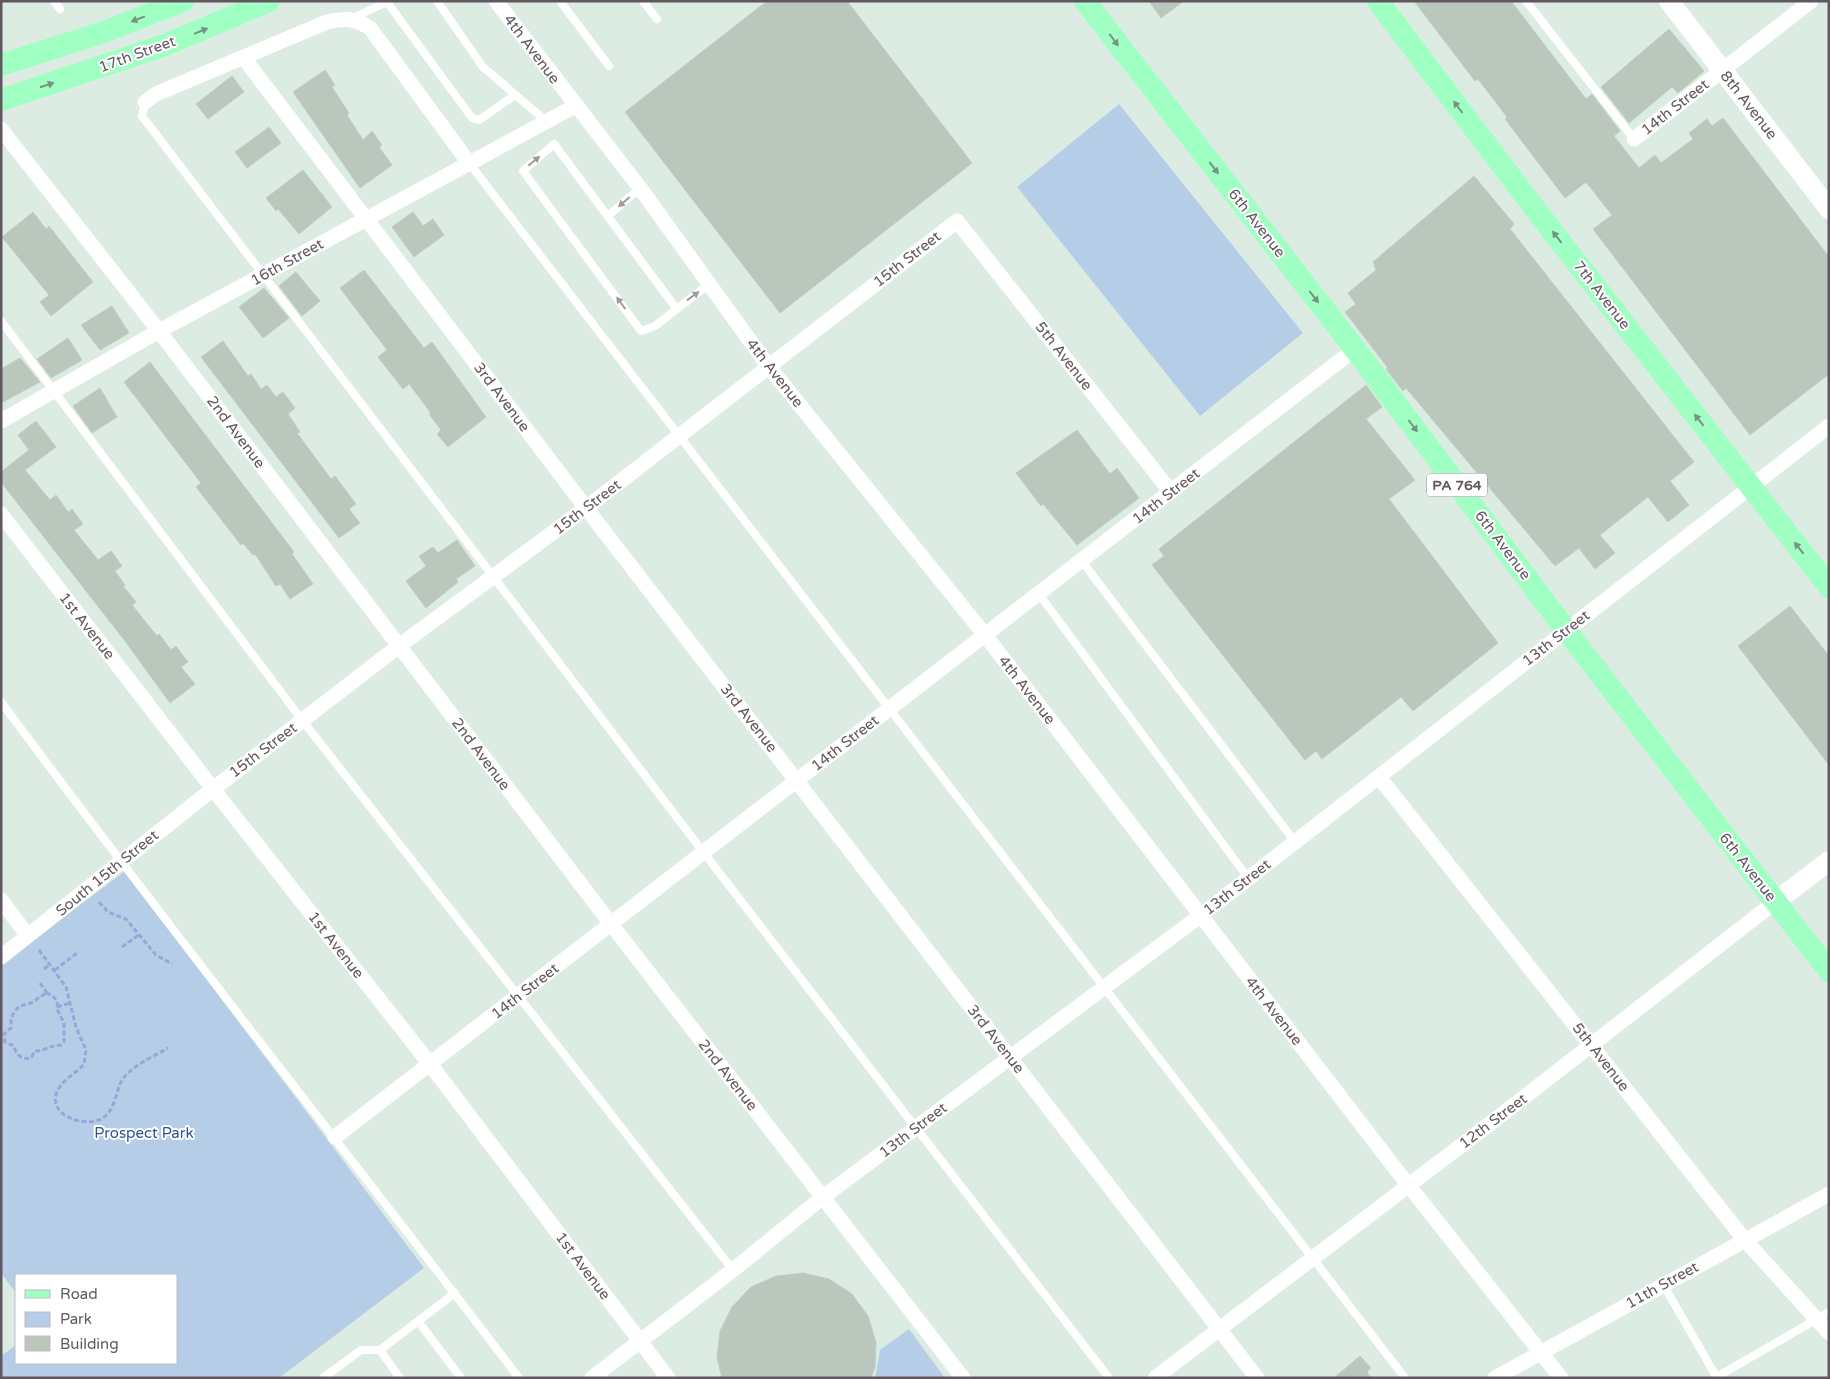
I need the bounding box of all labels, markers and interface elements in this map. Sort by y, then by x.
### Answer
street label: 4th Avenue [500,11,564,87]
one-way arrow [130,15,145,23]
one-way arrow [194,27,209,35]
street label: 17th Street [96,32,178,76]
one-way arrow [1109,33,1120,46]
street label: 8th Avenue [1717,67,1781,143]
street label: 14th Street [1638,75,1712,139]
one-way arrow [40,81,55,88]
one-way arrow [1453,100,1463,114]
one-way arrow [527,156,540,167]
one-way arrow [1209,161,1219,175]
street label: 6th Avenue [1225,185,1289,261]
one-way arrow [617,196,630,207]
street label: 15th Street [870,227,944,291]
one-way arrow [1551,230,1562,243]
street label: 16th Street [247,234,327,289]
street label: 7th Avenue [1570,257,1634,333]
one-way arrow [1309,290,1319,303]
one-way arrow [686,291,700,301]
one-way arrow [616,296,626,310]
street label: 5th Avenue [1032,318,1096,394]
street label: 4th Avenue [743,335,807,411]
street label: 3rd Avenue [470,359,534,435]
street label: 2nd Avenue [203,392,269,472]
one-way arrow [1694,414,1705,427]
one-way arrow [1407,419,1418,432]
street label: 14th Street [1129,464,1203,528]
road number: PA 764 [1427,474,1487,496]
street label: 15th Street [549,475,625,538]
street label: 6th Avenue [1471,507,1535,583]
one-way arrow [1793,542,1804,555]
street label: 1st Avenue [55,589,119,663]
street label: 13th Street [1519,606,1593,670]
street label: 4th Avenue [995,652,1059,728]
street label: 3rd Avenue [717,680,781,756]
street label: 14th Street [808,711,882,775]
street label: 2nd Avenue [448,714,514,794]
street label: 15th Street [225,718,301,781]
street label: South 15th Street [52,826,162,920]
street label: 6th Avenue [1716,829,1780,905]
street label: 13th Street [1200,855,1274,919]
street label: 1st Avenue [304,908,368,982]
street label: 14th Street [488,959,562,1023]
street label: 4th Avenue [1242,973,1306,1049]
street label: 3rd Avenue [964,1001,1028,1077]
street label: 5th Avenue [1569,1019,1633,1095]
street label: 2nd Avenue [695,1036,761,1114]
street label: 12th Street [1455,1089,1531,1152]
street label: 13th Street [875,1098,951,1161]
park label: Prospect Park [94,1124,194,1142]
street label: 1st Avenue [552,1229,614,1303]
street label: 11th Street [1622,1257,1702,1312]
legend [15,1274,178,1364]
text: Road [60,1285,98,1303]
text: Park [60,1310,92,1328]
text: Building [60,1335,119,1353]

